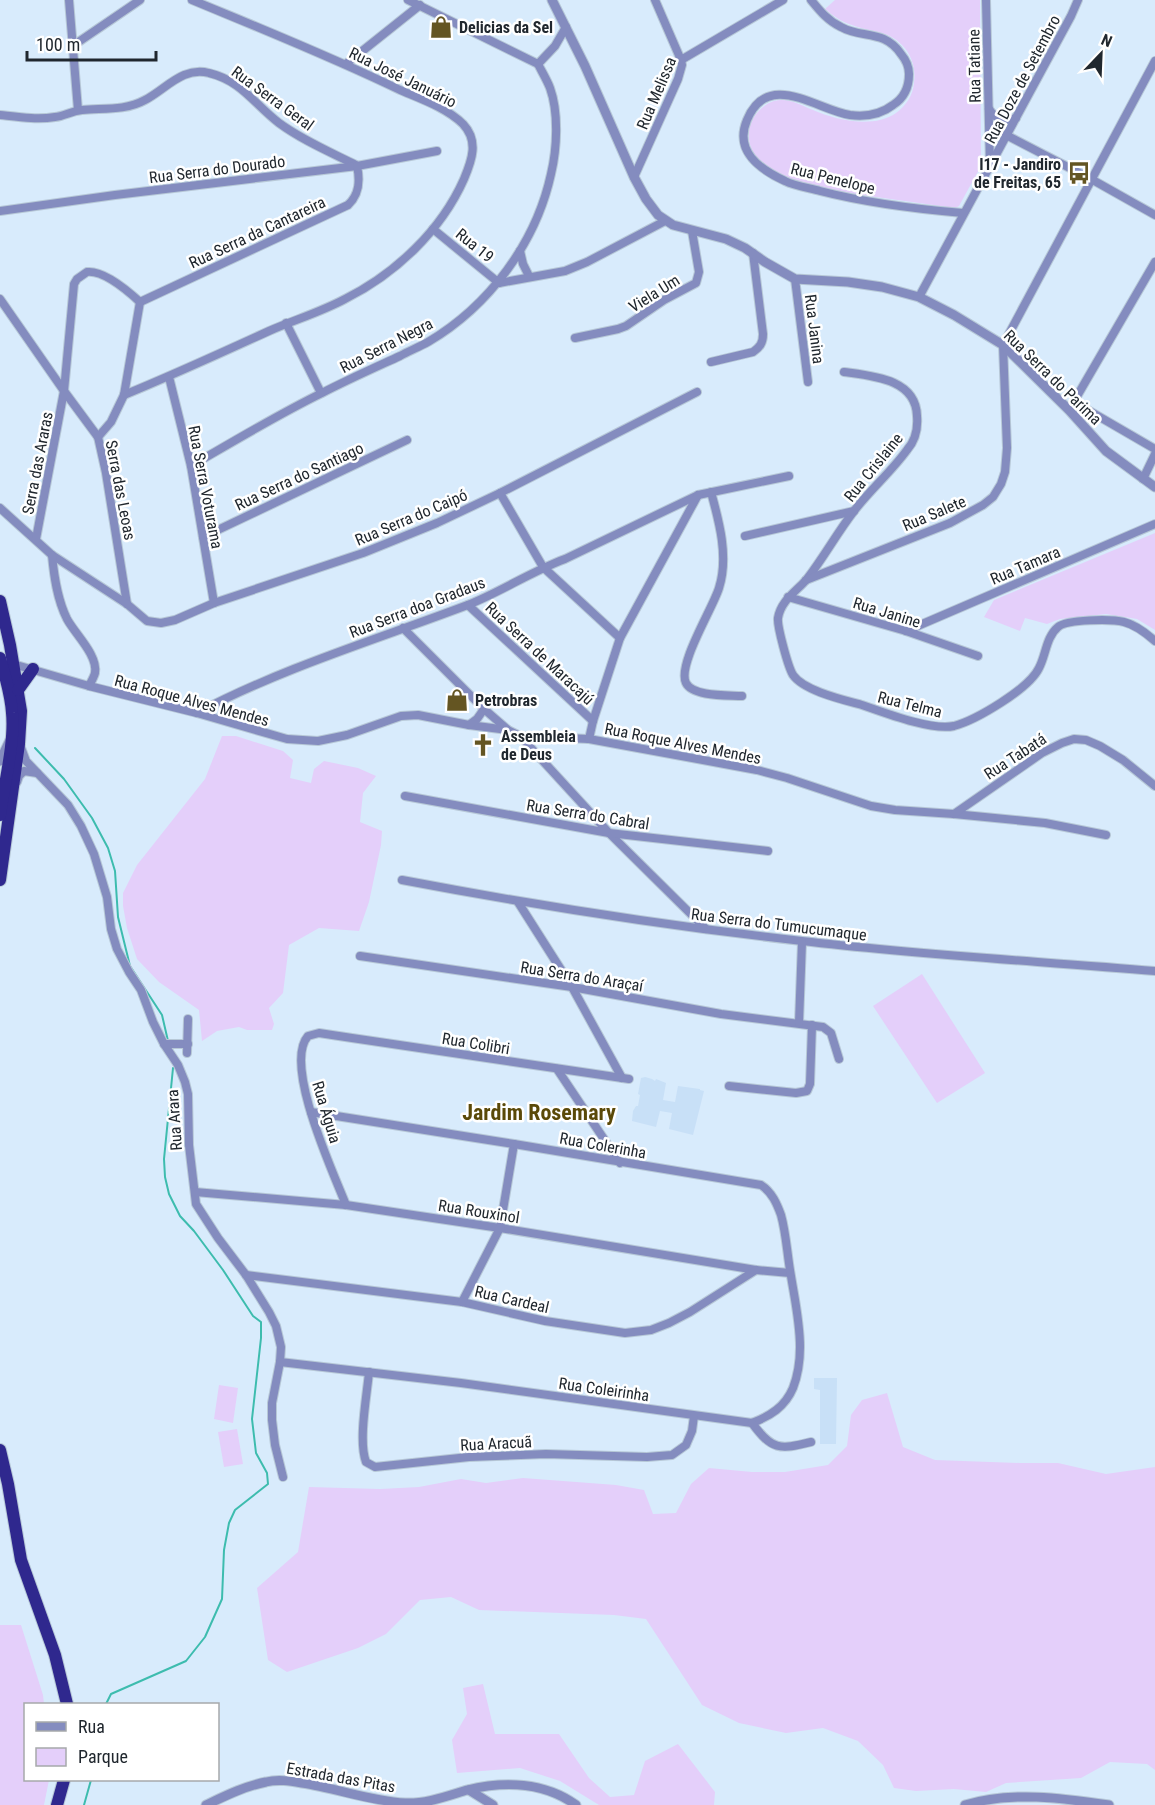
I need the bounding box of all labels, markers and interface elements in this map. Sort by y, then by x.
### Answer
street label: Rua Doze de Setembro [981,12,1064,147]
shop icon: Delicias da Sel [428,14,454,40]
place label: Delicias da Sel [459,18,553,37]
scale bar [27,24,156,62]
north arrow [1071,24,1131,84]
street label: Rua Tatiane [964,29,985,103]
text: N [1098,30,1115,51]
text: 100 m [36,34,80,55]
street label: Rua José Januário [346,43,459,112]
street label: Rua Melissa [633,54,680,132]
street label: Rua Serra Geral [228,62,318,135]
street label: Rua Serra do Dourado [148,152,286,187]
place label: I17 - Jandiro de Freitas, 65 [974,155,1061,192]
street label: Rua Penelope [789,159,877,198]
bus stop icon: I17 - Jandiro de Freitas, 65 [1066,160,1092,186]
street label: Rua Serra da Cantareira [186,192,328,272]
street label: Rua 19 [452,224,498,266]
street label: Viela Um [625,270,683,316]
street label: Rua Janina [801,293,828,365]
street label: Rua Serra Negra [337,314,436,377]
street label: Rua Serra do Parima [1000,326,1105,429]
street label: Serra das Araras [18,410,57,516]
street label: Rua Serra Voturama [184,424,227,550]
street label: Rua Crislaine [840,429,907,505]
street label: Rua Serra do Santiago [232,438,366,515]
street label: Serra das Leoas [102,439,139,542]
street label: Rua Serra do Caipó [352,485,470,550]
street label: Rua Salete [900,492,969,535]
street label: Rua Tamara [987,542,1063,589]
street label: Rua Serra doa Gradaus [347,573,488,642]
street label: Rua Janine [851,593,923,632]
street label: Rua Serra de Maracajú [481,598,598,709]
street label: Rua Roque Alves Mendes [113,671,271,730]
shop icon: Petrobras [444,687,470,713]
street label: Rua Telma [876,687,944,722]
place label: Petrobras [475,691,537,710]
street label: Rua Roque Alves Mendes [603,719,763,768]
place label: Assembleia de Deus [501,727,576,764]
street label: Rua Tabatá [981,729,1050,784]
church icon: Assembleia de Deus [470,732,496,758]
street label: Rua Serra do Cabral [525,795,651,834]
street label: Rua Serra do Tumucumaque [690,904,868,945]
street label: Rua Serra do Araçaí [519,957,646,996]
street label: Rua Colibri [441,1029,511,1058]
street label: Rua Águia [308,1079,345,1145]
street label: Rua Arara [163,1089,186,1151]
district label: Jardim Rosemary [462,1100,616,1125]
street label: Rua Colerinha [558,1129,648,1162]
street label: Rua Rouxinol [437,1196,521,1227]
street label: Rua Cardeal [473,1282,551,1317]
street label: Rua Coleirinha [557,1374,650,1405]
street label: Rua Aracuã [460,1432,532,1455]
legend [24,1703,219,1781]
text: Rua [78,1716,105,1737]
text: Parque [78,1746,128,1767]
street label: Estrada das Pitas [285,1759,397,1796]

